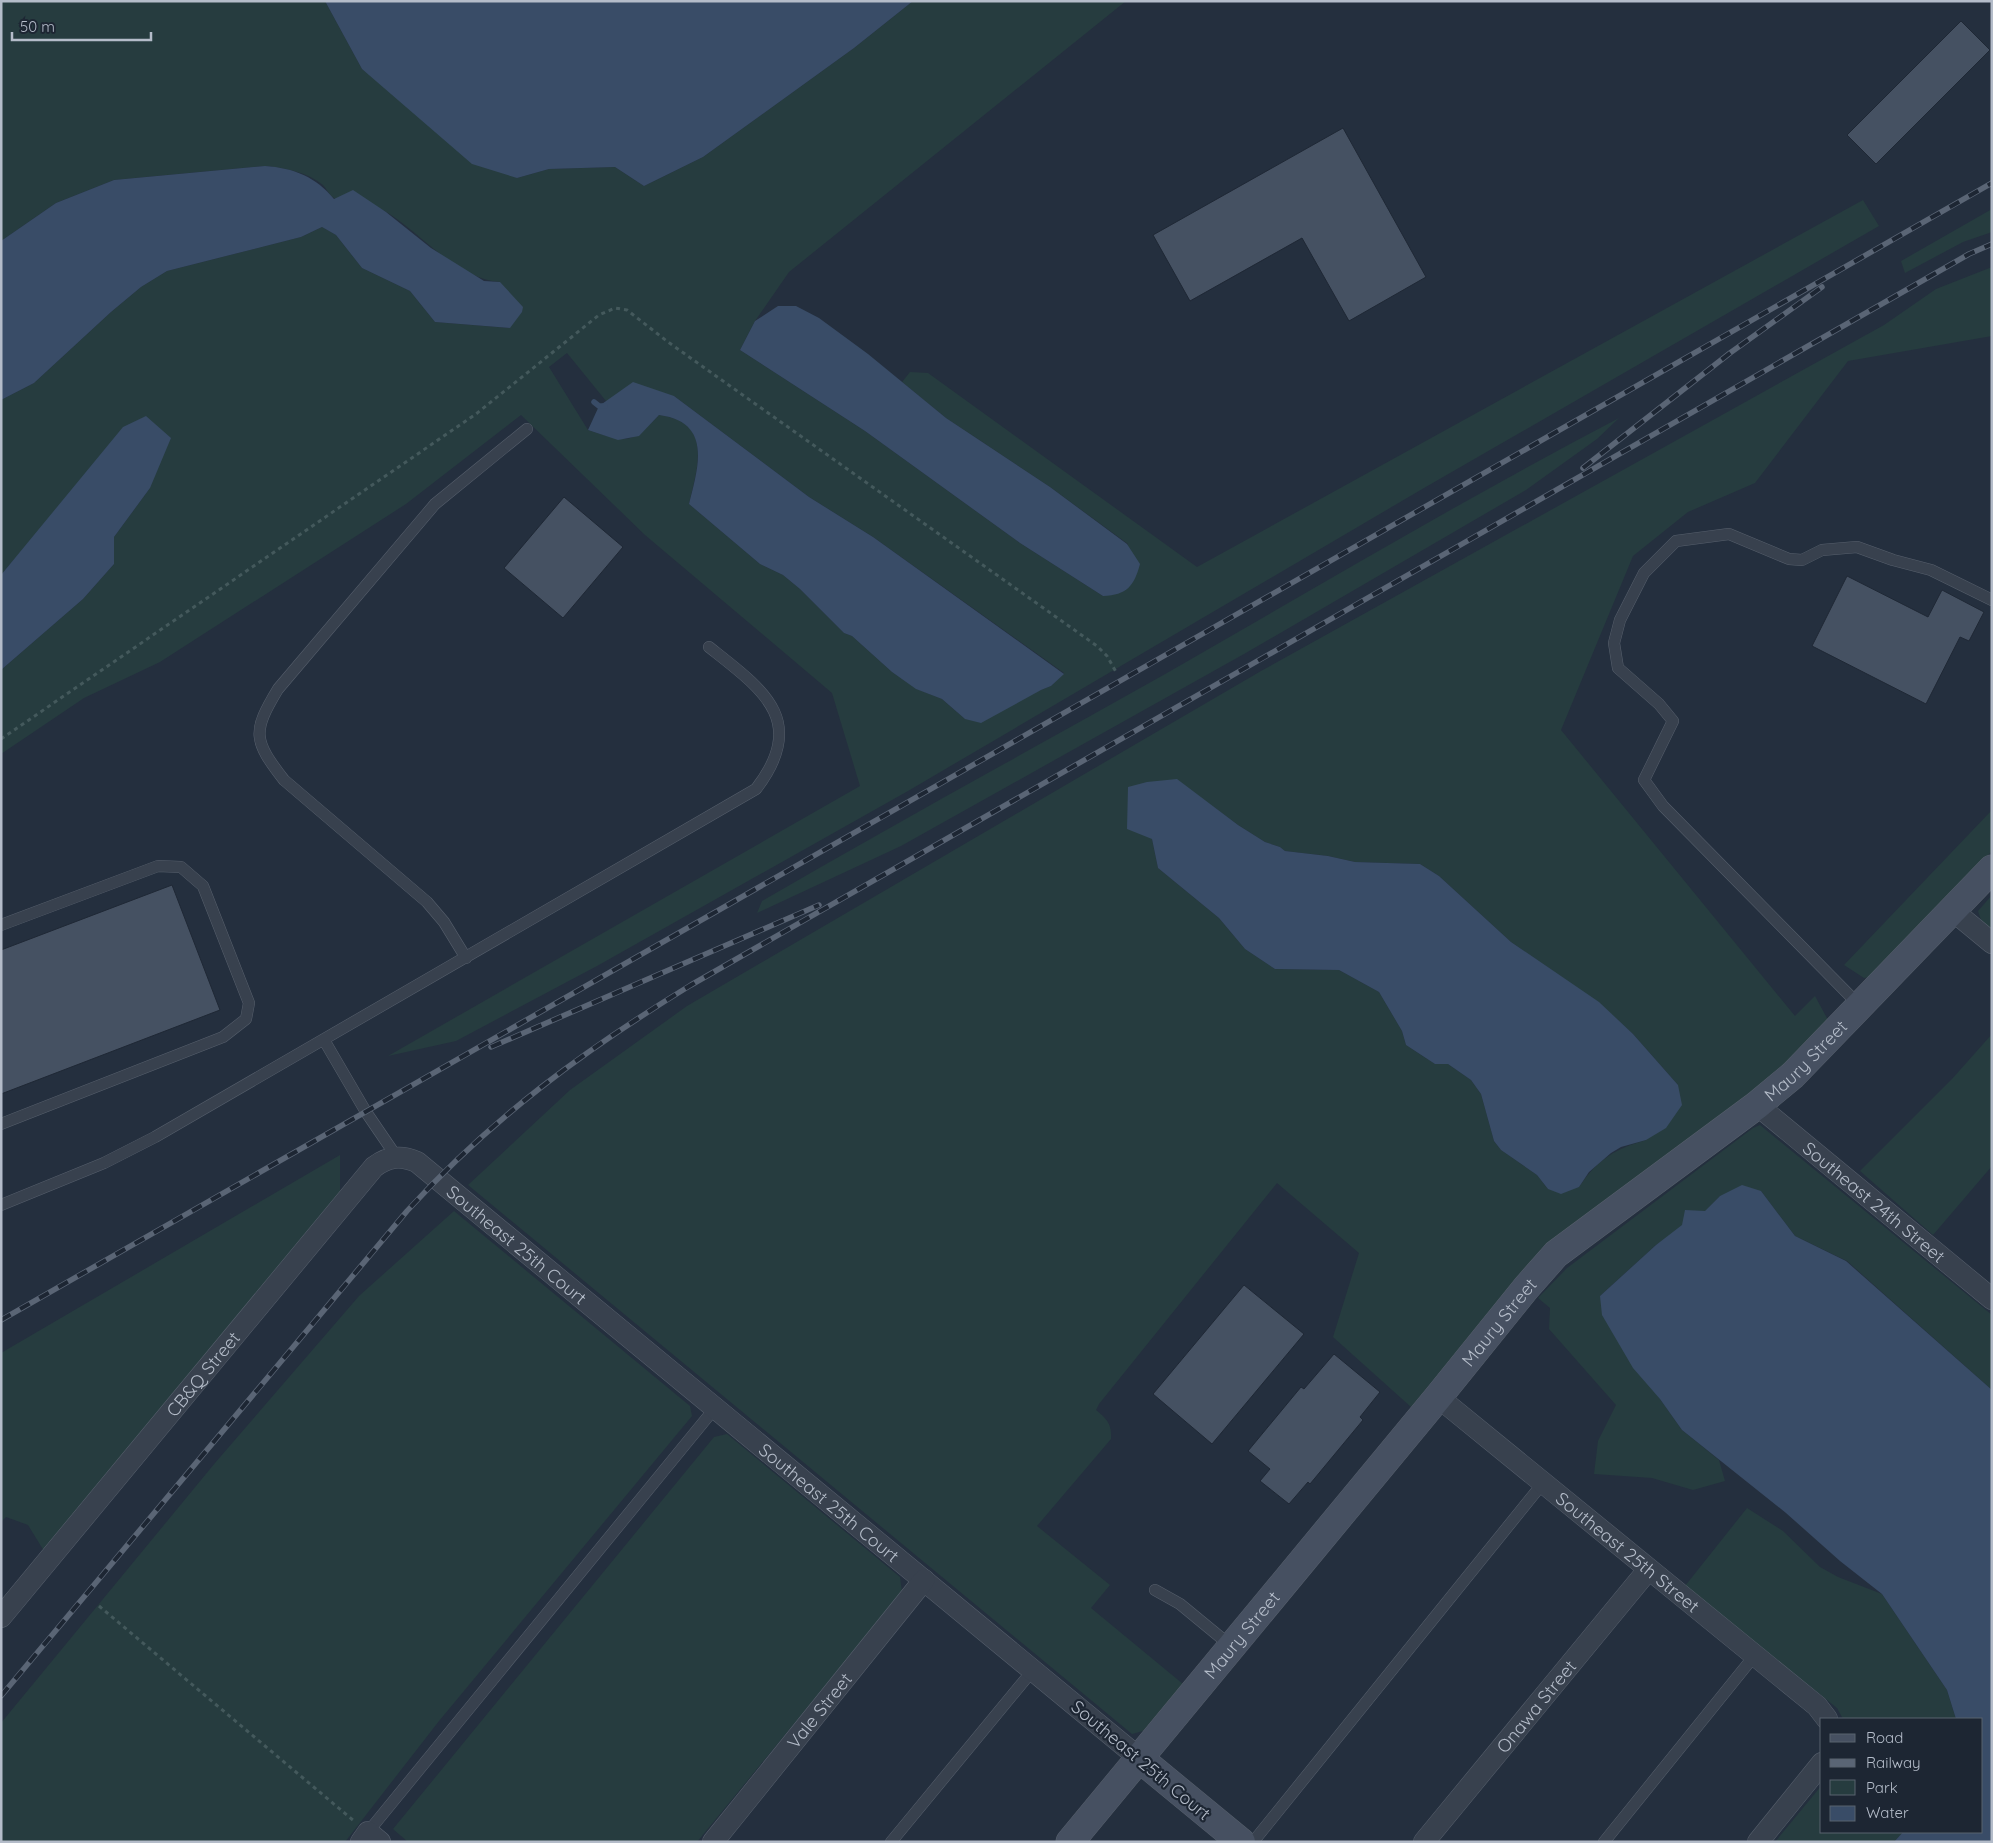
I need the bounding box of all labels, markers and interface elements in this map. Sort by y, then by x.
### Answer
scale bar [12,10,151,42]
text: 50 m [20,17,55,36]
street label: Maury Street [1759,1015,1852,1106]
street label: Southeast 24th Street [1798,1136,1950,1267]
street label: Southeast 25th Court [442,1180,592,1309]
street label: Maury Street [1456,1273,1541,1371]
street label: CB&Q Street [161,1326,245,1421]
street label: Southeast 25th Court [754,1438,904,1567]
street label: Southeast 25th Street [1551,1486,1704,1617]
street label: Maury Street [1198,1586,1284,1683]
street label: Onawa Street [1491,1655,1581,1757]
street label: Vale Street [782,1668,856,1753]
street label: Southeast 25th Court [1067,1695,1215,1825]
legend [1820,1718,1983,1833]
text: Road [1866,1728,1903,1747]
text: Railway [1866,1753,1921,1772]
text: Park [1866,1778,1898,1797]
text: Water [1866,1803,1909,1822]

